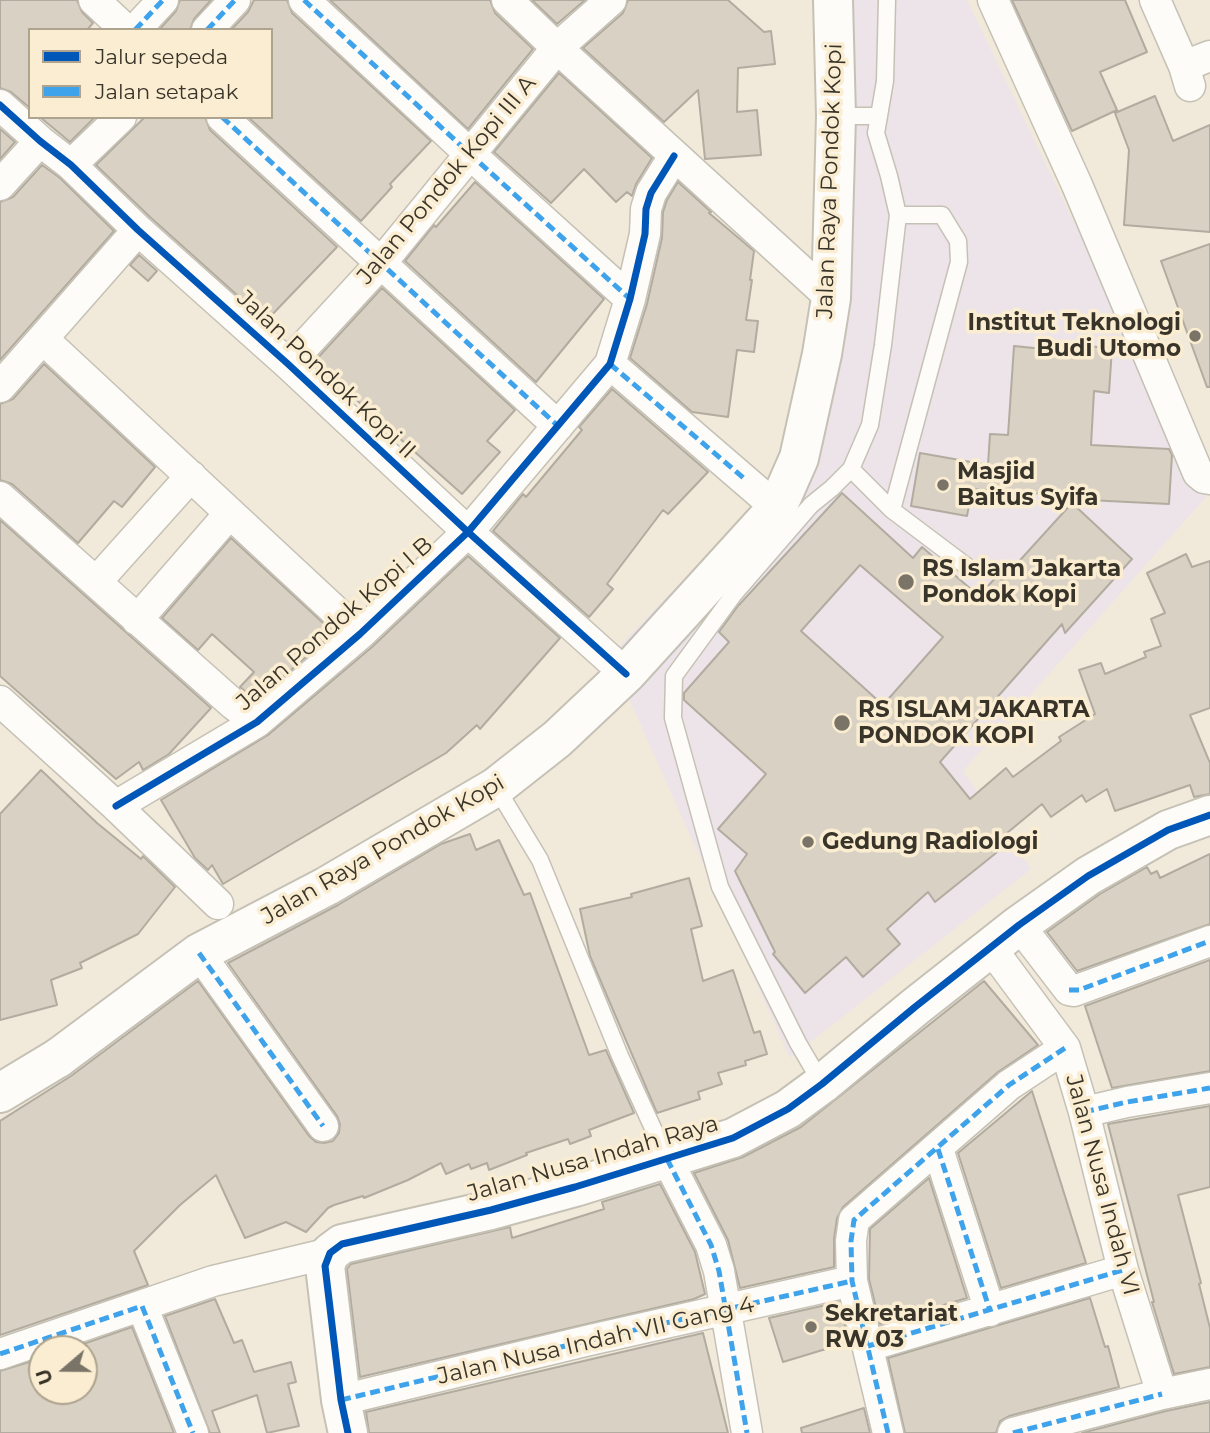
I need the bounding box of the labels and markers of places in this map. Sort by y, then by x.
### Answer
place label: Institut Teknologi Budi Utomo [968,309,1181,363]
marker: Institut Teknologi Budi Utomo [1187,328,1203,344]
place label: Masjid Baitus Syifa [957,458,1098,512]
marker: Masjid Baitus Syifa [935,477,951,493]
place label: RS Islam Jakarta Pondok Kopi [922,555,1121,609]
marker: RS Islam Jakarta Pondok Kopi [896,572,916,592]
place label: RS ISLAM JAKARTA PONDOK KOPI [858,696,1090,750]
marker: RS ISLAM JAKARTA PONDOK KOPI [832,713,852,733]
place label: Gedung Radiologi [822,828,1039,856]
marker: Gedung Radiologi [800,834,816,850]
place label: Sekretariat RW 03 [825,1300,958,1354]
marker: Sekretariat RW 03 [803,1319,819,1335]

